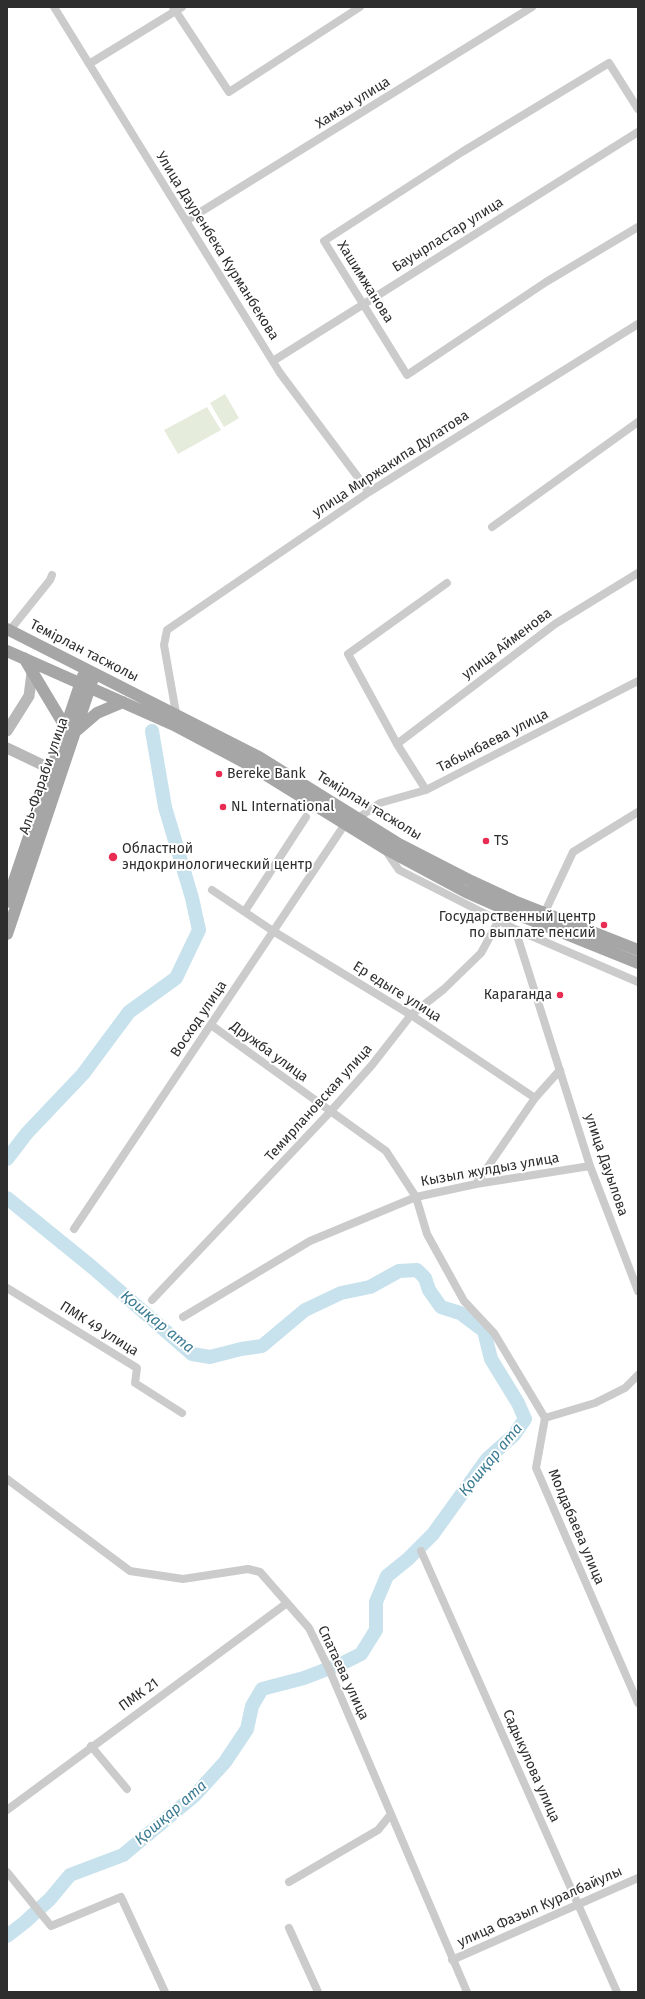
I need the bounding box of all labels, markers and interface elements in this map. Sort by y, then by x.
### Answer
street label: Хамзы улица [313,73,393,133]
street label: Улица Дауренбека Курманбекова [152,149,282,343]
street label: Бауырластар улица [389,194,507,276]
street label: Хашимжанова [333,238,397,326]
street label: улица Миржакипа Дулатова [310,407,472,521]
street label: улица Айменова [459,605,555,683]
street label: Темірлан тасжолы [27,616,141,686]
street label: Табынбаева улица [435,706,551,776]
street label: Аль-Фараби улица [16,715,72,837]
place label: Bereke Bank [227,766,306,782]
street label: Темірлан тасжолы [313,768,425,844]
marker: Bereke Bank [214,769,224,779]
place label: NL International [231,799,334,815]
marker: NL International [218,802,228,812]
place label: TS [494,833,509,849]
marker: TS [481,836,491,846]
place label: Областной эндокринологический центр [122,841,312,874]
marker: Областной эндокринологический центр [107,851,119,863]
place label: Государственный центр по выплате пенсий [439,909,596,942]
marker: Государственный центр по выплате пенсий [599,920,609,930]
street label: Ер едыге улица [350,958,444,1026]
street label: Восход улица [167,978,231,1060]
place label: Караганда [484,987,552,1003]
marker: Караганда [555,990,565,1000]
street label: Дружба улица [227,1018,311,1086]
street label: Темирлановская улица [262,1041,376,1165]
street label: улица Дауылова [581,1111,631,1219]
street label: Кызыл жулдыз улица [419,1150,561,1190]
water label: Қошқар ата [117,1287,197,1357]
street label: ПМК 49 улица [57,1298,141,1360]
water label: Қошқар ата [455,1420,527,1500]
street label: Молдабаева улица [544,1467,608,1587]
street label: Спатаева улица [314,1623,372,1723]
street label: ПМК 21 [116,1675,162,1715]
street label: Садыкулова улица [499,1707,563,1825]
water label: Қошқар ата [131,1777,211,1849]
street label: улица Фазыл Куралбайулы [455,1863,625,1951]

